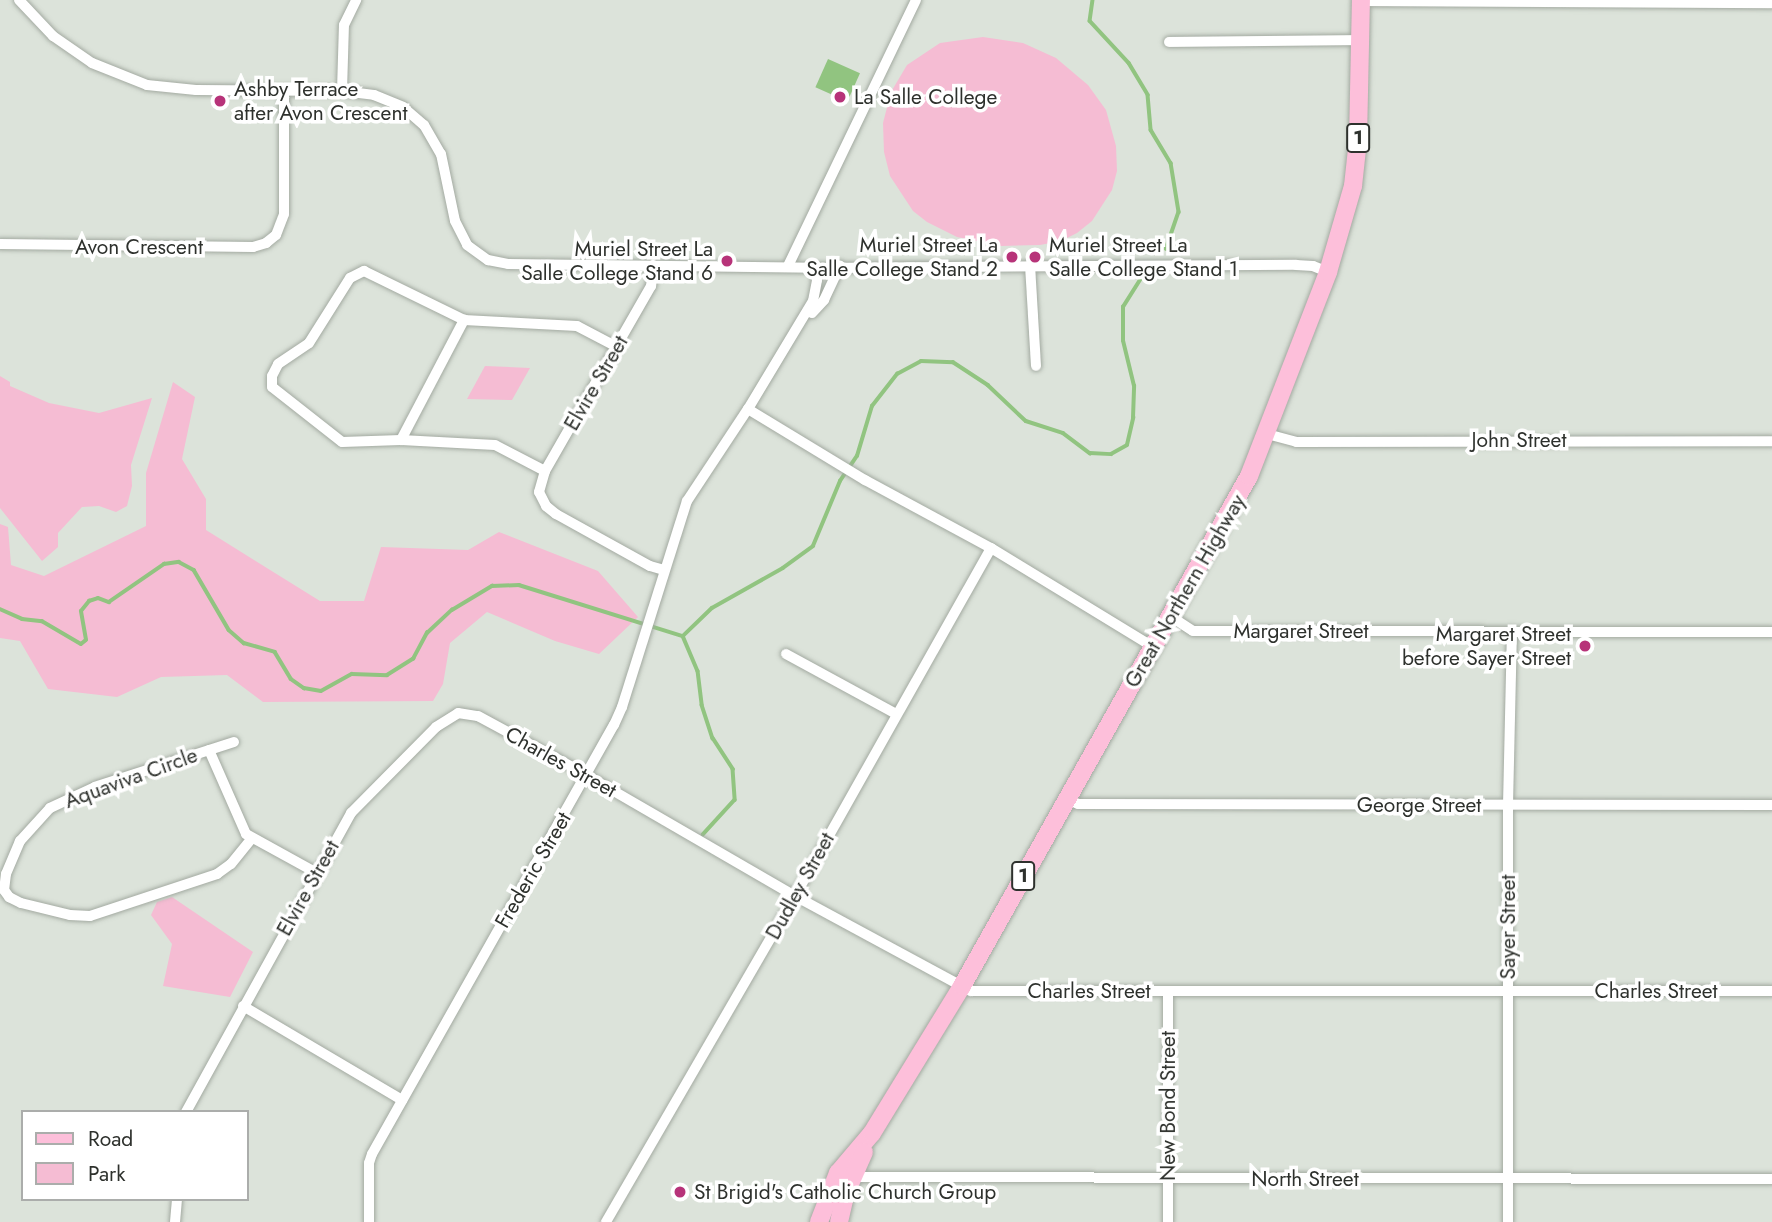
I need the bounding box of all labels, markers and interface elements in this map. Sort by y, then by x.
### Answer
place label: Ashby Terrace after Avon Crescent [234,76,407,126]
place label: La Salle College [854,84,997,110]
marker: La Salle College [832,89,848,105]
marker: Ashby Terrace after Avon Crescent [212,93,228,109]
road number: 1 [1346,122,1370,154]
place label: Muriel Street La Salle College Stand 2 [806,232,998,282]
place label: Muriel Street La Salle College Stand 1 [1049,232,1238,282]
street label: Avon Crescent [75,234,203,260]
place label: Muriel Street La Salle College Stand 6 [521,236,713,286]
marker: Muriel Street La Salle College Stand 2 [1004,249,1020,265]
marker: Muriel Street La Salle College Stand 1 [1027,249,1043,265]
marker: Muriel Street La Salle College Stand 6 [719,253,735,269]
street label: Elvire Street [559,331,633,435]
street label: John Street [1472,427,1566,453]
street label: Great Northern Highway [1119,490,1251,692]
street label: Margaret Street [1233,618,1369,644]
place label: Margaret Street before Sayer Street [1402,621,1571,671]
marker: Margaret Street before Sayer Street [1577,638,1593,654]
street label: Charles Street [501,721,621,803]
street label: Aquaviva Circle [61,742,201,814]
street label: George Street [1357,792,1481,818]
street label: Frederic Street [490,808,576,932]
street label: Dudley Street [760,828,840,944]
street label: Elvire Street [271,836,345,940]
road number: 1 [1011,860,1035,891]
street label: Sayer Street [1495,875,1521,979]
street label: Charles Street [1027,978,1151,1004]
street label: Charles Street [1594,978,1718,1004]
street label: New Bond Street [1155,1031,1181,1181]
legend [21,1110,248,1201]
text: Road [88,1124,133,1154]
text: Park [88,1159,125,1189]
street label: North Street [1251,1166,1359,1192]
place label: St Brigid's Catholic Church Group [694,1179,996,1205]
marker: St Brigid's Catholic Church Group [672,1184,688,1200]

